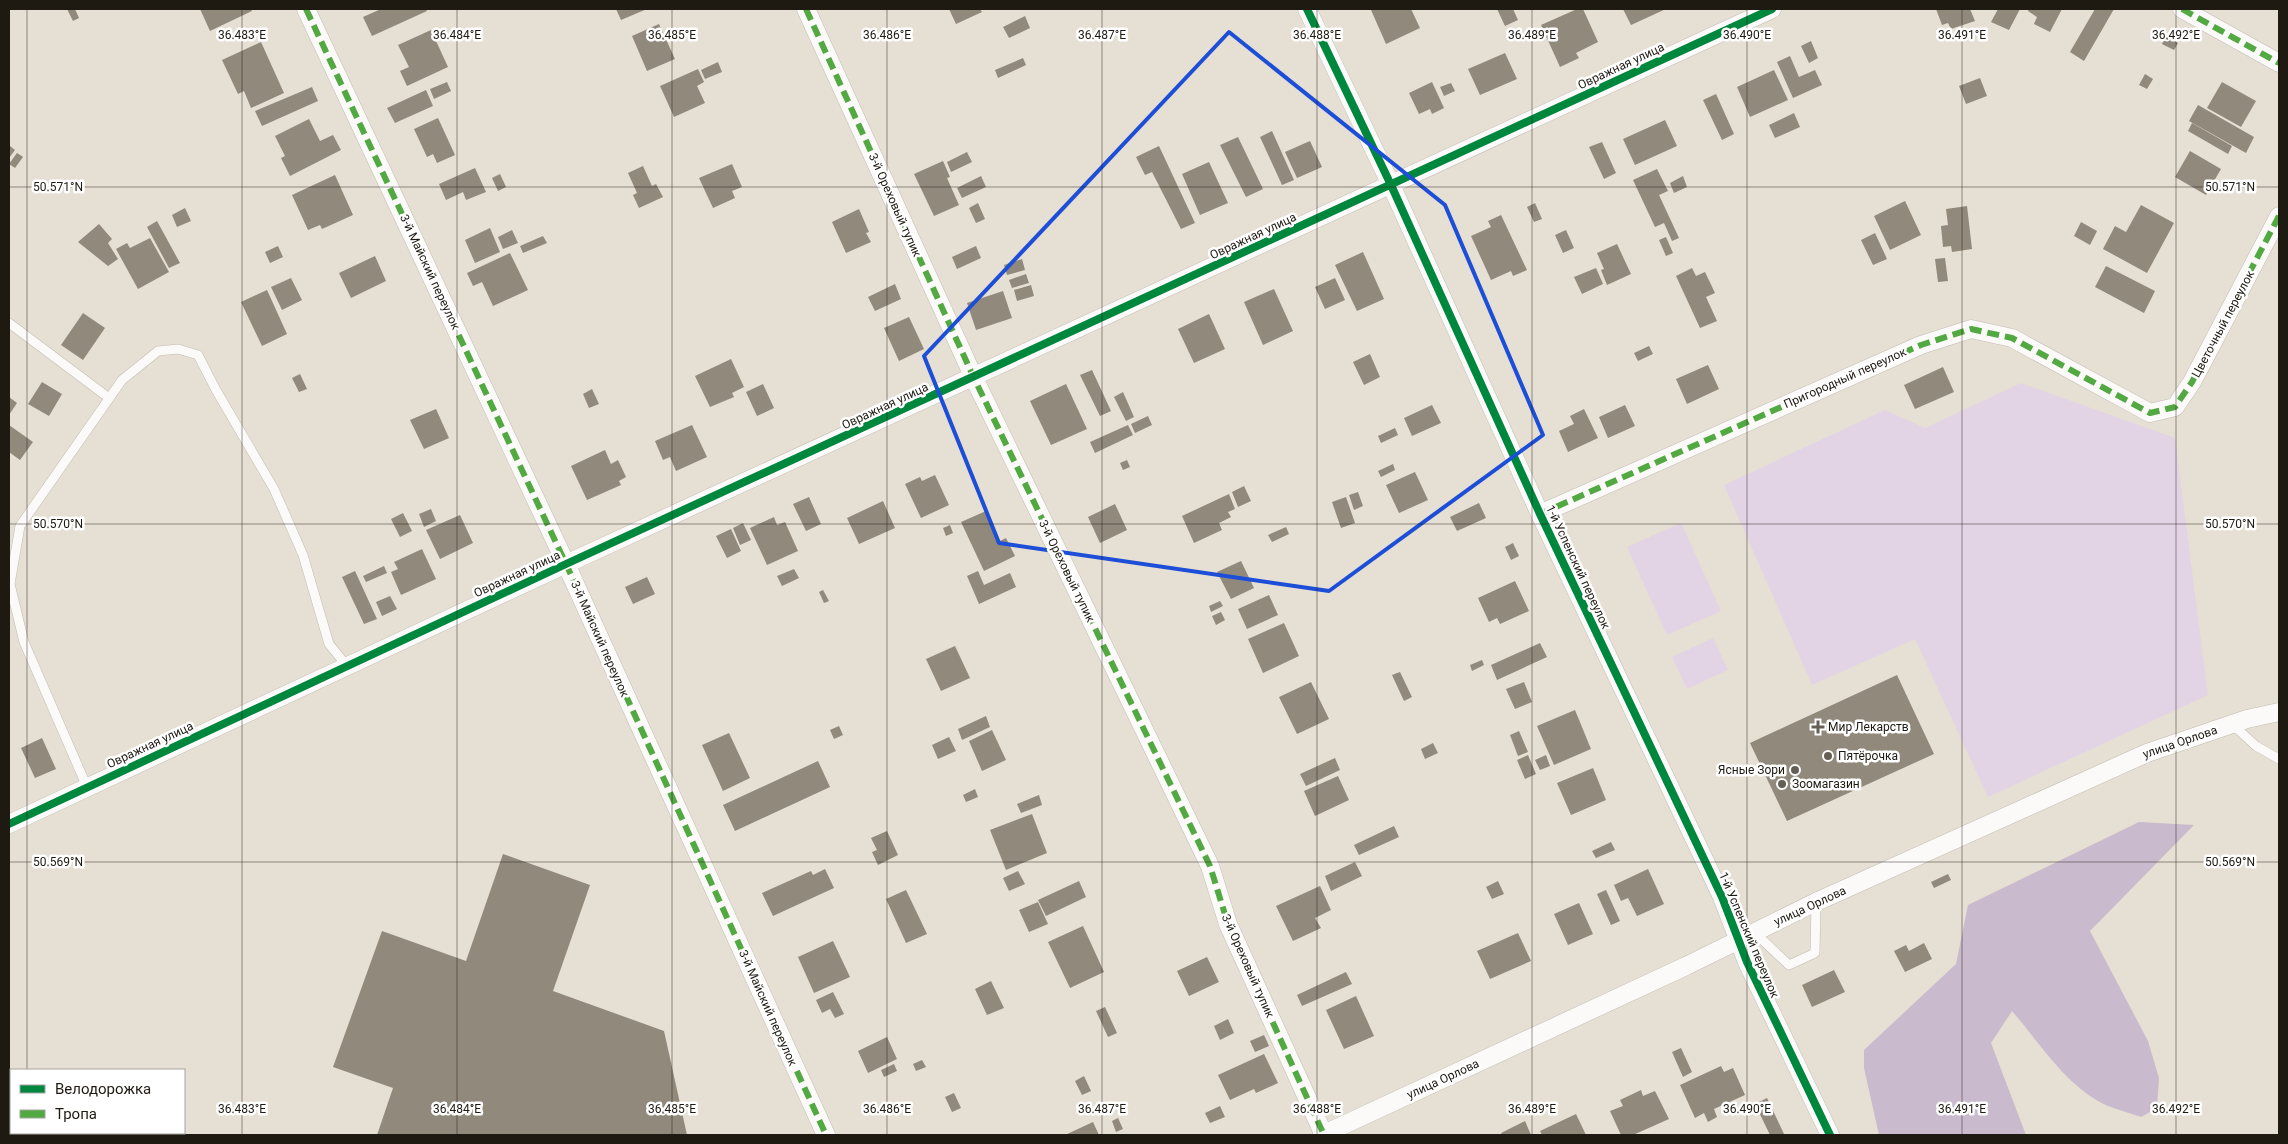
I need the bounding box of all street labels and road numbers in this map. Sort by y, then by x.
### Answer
street label: Овражная улица [1576,40,1666,92]
street label: 3-й Ореховый тупик [866,151,924,259]
street label: Овражная улица [1208,210,1298,262]
street label: 3-й Майский переулок [397,212,463,332]
street label: Цветочный переулок [2189,268,2257,380]
street label: Пригородный переулок [1782,344,1909,411]
street label: Овражная улица [840,380,930,432]
street label: 1-й Успенский переулок [1543,503,1613,632]
street label: 3-й Ореховый тупик [1036,518,1098,625]
street label: Овражная улица [472,548,562,600]
street label: 3-й Майский переулок [568,579,632,700]
street label: Овражная улица [105,719,195,771]
street label: улица Орлова [2141,723,2219,761]
street label: 1-й Успенский переулок [1716,870,1782,1000]
street label: улица Орлова [1772,883,1848,929]
street label: 3-й Ореховый тупик [1219,912,1277,1020]
street label: 3-й Майский переулок [736,948,800,1069]
street label: улица Орлова [1405,1056,1481,1102]

